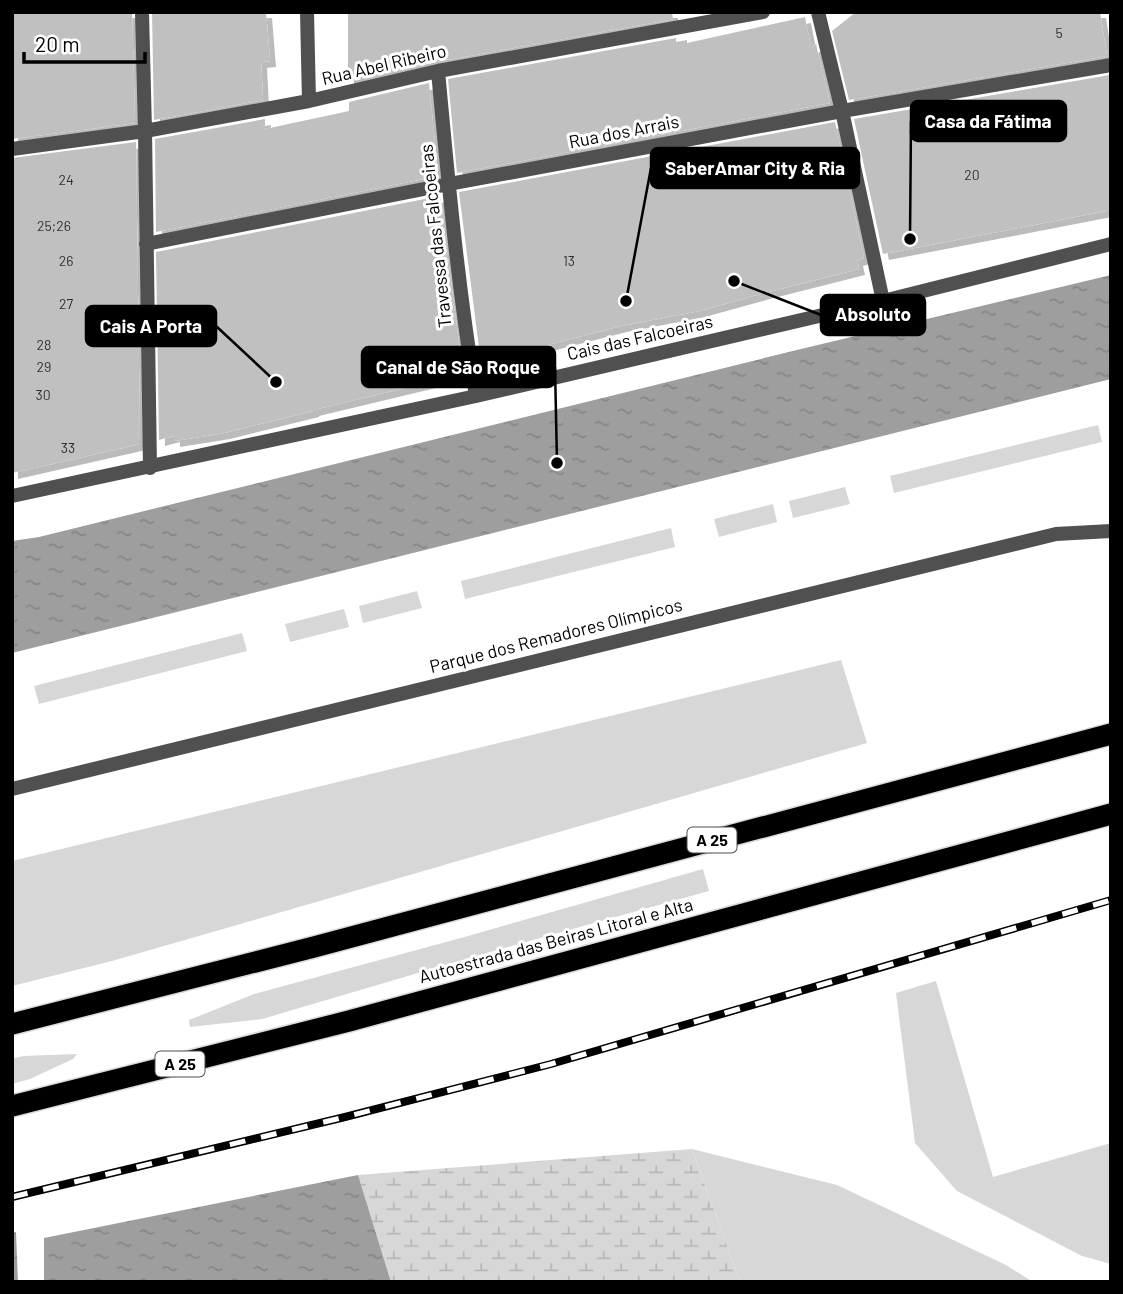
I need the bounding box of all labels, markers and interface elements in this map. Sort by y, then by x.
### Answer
scale bar [24,21,145,65]
house number: 5 [1055,24,1063,41]
text: 20 m [35,31,80,56]
street label: Rua Abel Ribeiro [319,39,448,89]
callout: Casa da Fátima [911,101,1066,141]
text: Casa da Fátima [924,109,1052,132]
street label: Rua dos Arrais [567,110,681,152]
street label: Travessa das Falcoeiras [414,143,456,329]
callout: SaberAmar City & Ria [651,148,859,188]
text: SaberAmar City & Ria [665,156,845,179]
house number: 20 [964,166,980,183]
house number: 24 [58,171,74,188]
house number: 25;26 [37,217,71,234]
house number: 26 [59,252,73,269]
house number: 13 [563,252,575,269]
house number: 27 [59,295,73,312]
callout: Absoluto [821,295,925,335]
text: Absoluto [835,302,911,325]
callout: Cais A Porta [86,306,216,346]
street label: Cais das Falcoeiras [565,310,715,364]
text: Cais A Porta [100,314,202,337]
house number: 28 [37,336,51,353]
callout: Canal de São Roque [362,347,555,387]
text: Canal de São Roque [376,355,540,378]
house number: 29 [37,358,51,375]
house number: 30 [35,386,51,403]
house number: 33 [61,439,75,456]
street label: Parque dos Remadores Olímpicos [427,593,684,677]
road number: A 25 [688,828,736,852]
street label: Autoestrada das Beiras Litoral e Alta [416,893,695,987]
road number: A 25 [156,1052,204,1076]

